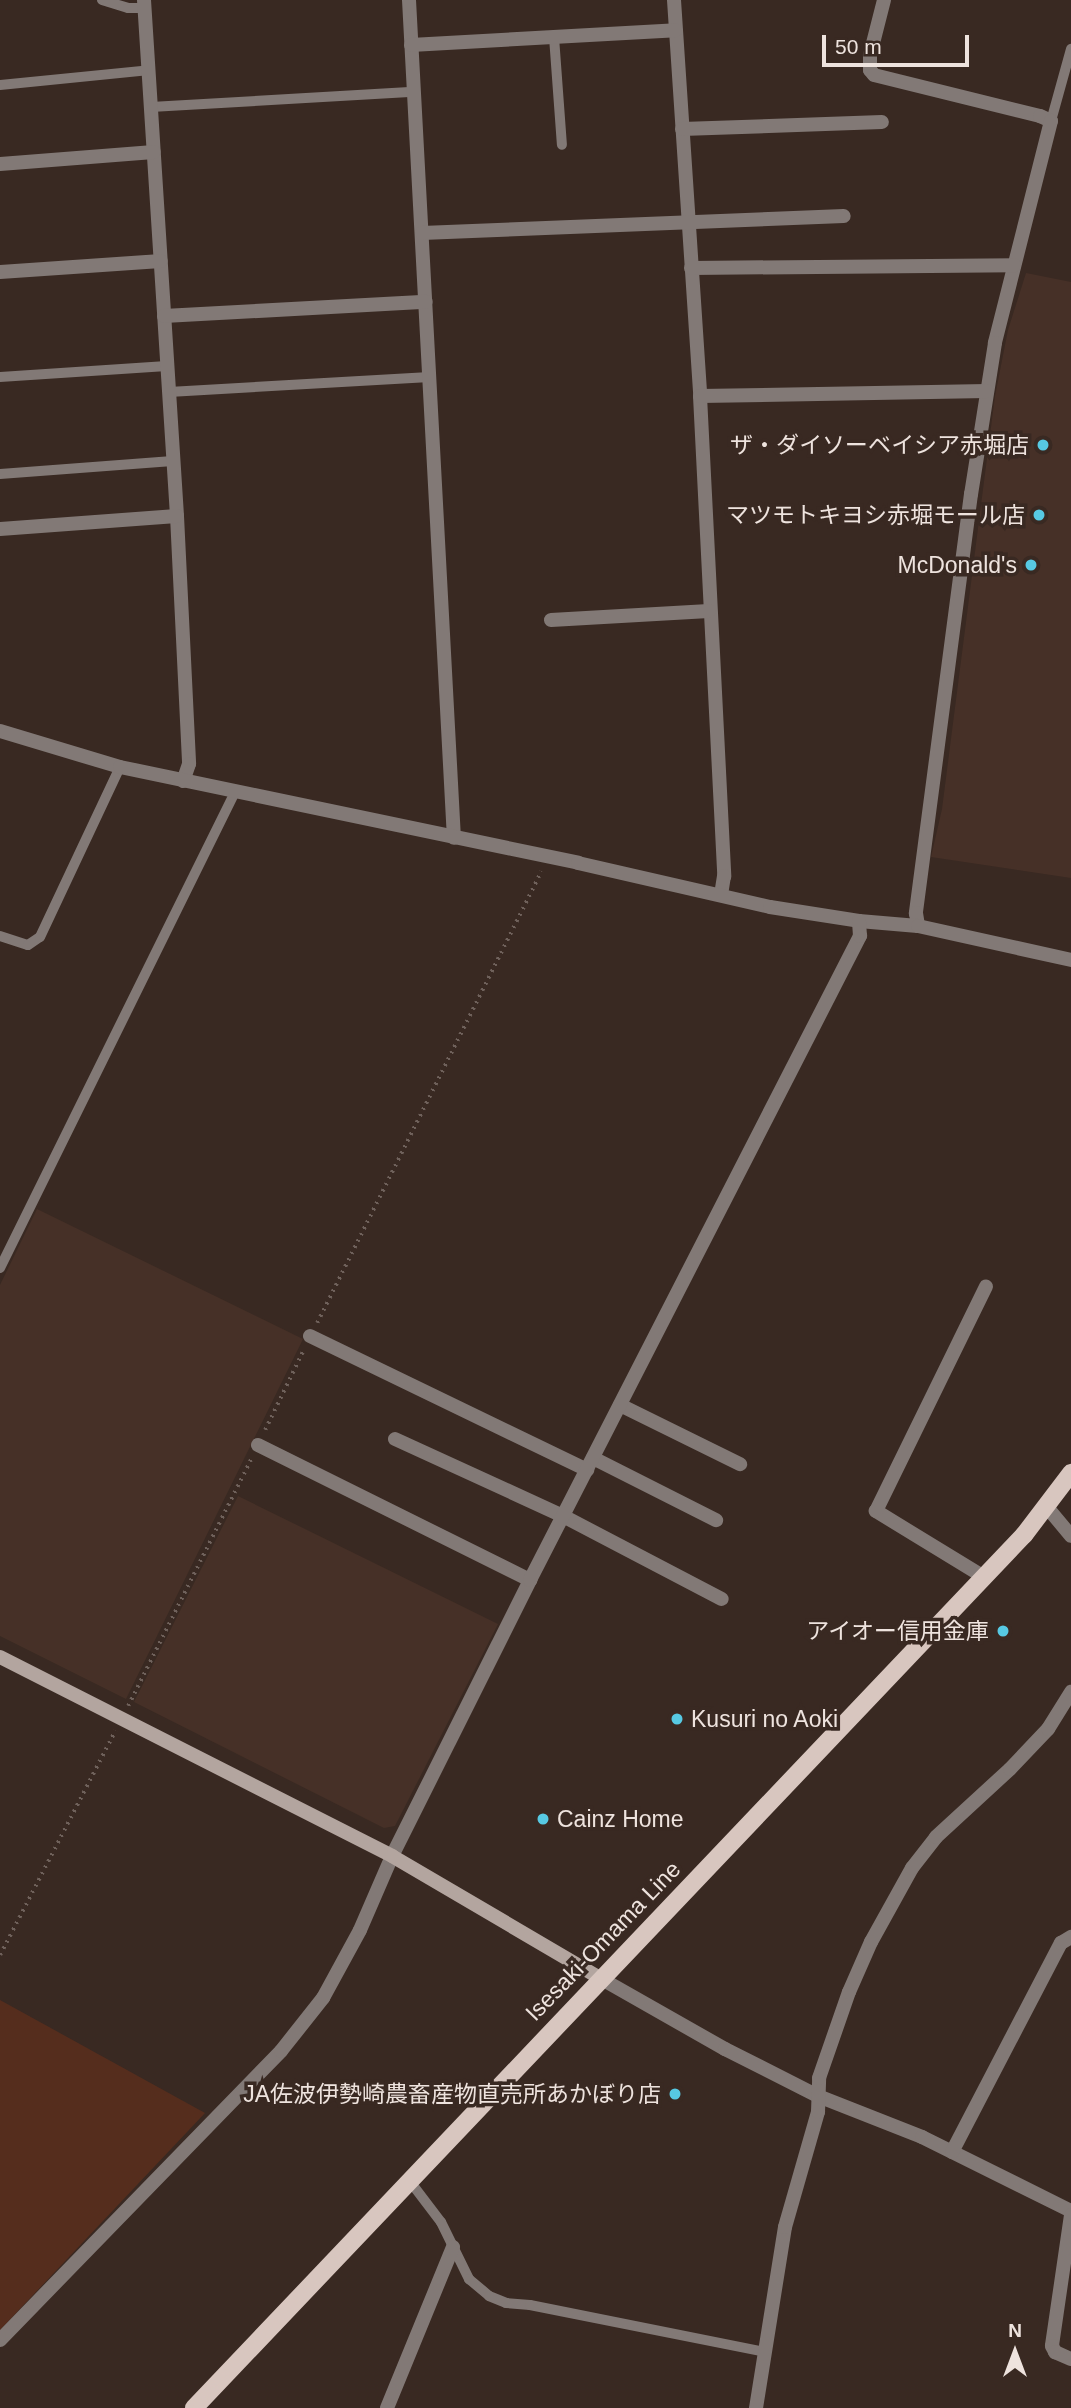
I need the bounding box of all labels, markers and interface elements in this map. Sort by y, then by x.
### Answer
scale bar [826,21,973,65]
text: 50 m [835,35,882,58]
place label: ザ・ダイソーベイシア赤堀店 [730,431,1029,459]
marker: ザ・ダイソーベイシア赤堀店 [1035,437,1051,453]
place label: マツモトキヨシ赤堀モール店 [726,501,1025,529]
marker: マツモトキヨシ赤堀モール店 [1031,507,1047,523]
place label: McDonald's [898,551,1017,579]
marker: McDonald's [1023,557,1039,573]
place label: アイオー信用金庫 [805,1617,989,1645]
marker: アイオー信用金庫 [995,1623,1011,1639]
place label: Kusuri no Aoki [691,1705,839,1733]
marker: Kusuri no Aoki [669,1711,685,1727]
place label: Cainz Home [557,1805,684,1833]
marker: Cainz Home [535,1811,551,1827]
street label: Isesaki-Omama Line [520,1856,686,2026]
place label: JA佐波伊勢崎農畜産物直売所あかぼり店 [243,2080,661,2108]
marker: JA佐波伊勢崎農畜産物直売所あかぼり店 [667,2086,683,2102]
north arrow [980,2317,1050,2387]
text: N [1008,2320,1022,2341]

